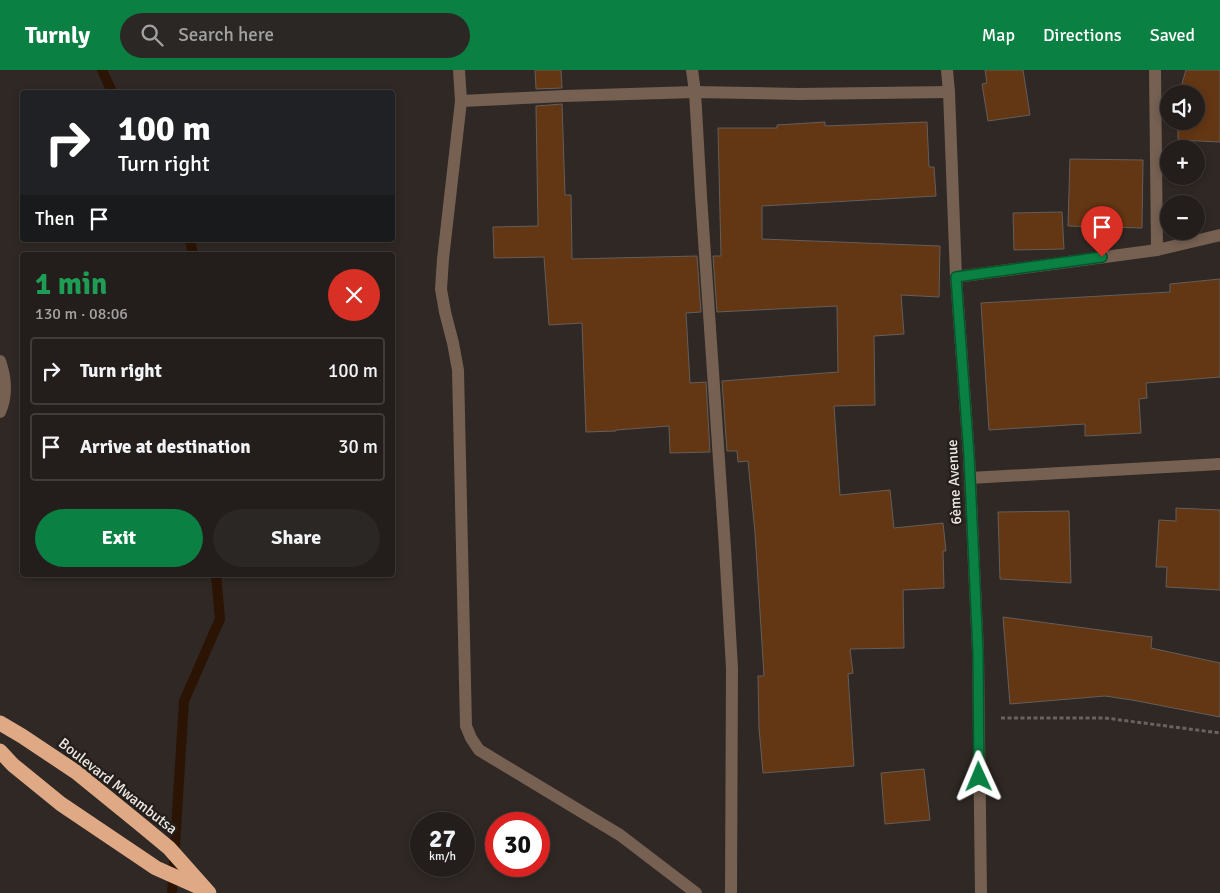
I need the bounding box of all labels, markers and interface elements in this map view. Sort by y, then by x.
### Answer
search box [120,13,470,58]
text: Turnly [25,20,90,50]
icon: search [138,21,166,49]
text: Search here [178,23,274,47]
text: Map [982,24,1015,46]
text: Directions [1043,24,1122,46]
text: Saved [1150,24,1195,46]
map controls [1160,85,1205,240]
button: sound [1160,85,1205,130]
text: 100 m [118,107,211,150]
icon: right [35,110,100,175]
button: + [1160,140,1205,185]
text: Turn right [118,150,210,177]
button: − [1160,195,1205,240]
icon: arrive [85,205,113,233]
pin [1081,206,1123,257]
text: Then [35,207,75,231]
icon: arrive [1088,213,1116,241]
text: 1 min [35,266,107,303]
button: close [328,269,380,321]
text: 130 m · 08:06 [35,304,128,324]
icon: right [37,357,65,385]
text: Turn right [80,359,162,383]
text: 100 m [328,359,378,383]
icon: arrive [37,433,65,461]
text: Arrive at destination [80,435,251,459]
text: 30 m [338,435,378,459]
street label: 6ème Avenue [943,439,965,525]
button: Exit [35,509,203,567]
button: Share [213,509,380,567]
street label: Boulevard Mwambutsa [55,734,181,838]
position arrow [952,750,1004,802]
speed limit sign: 30 [485,812,550,877]
text: 27 [429,823,456,854]
text: km/h [429,849,456,864]

